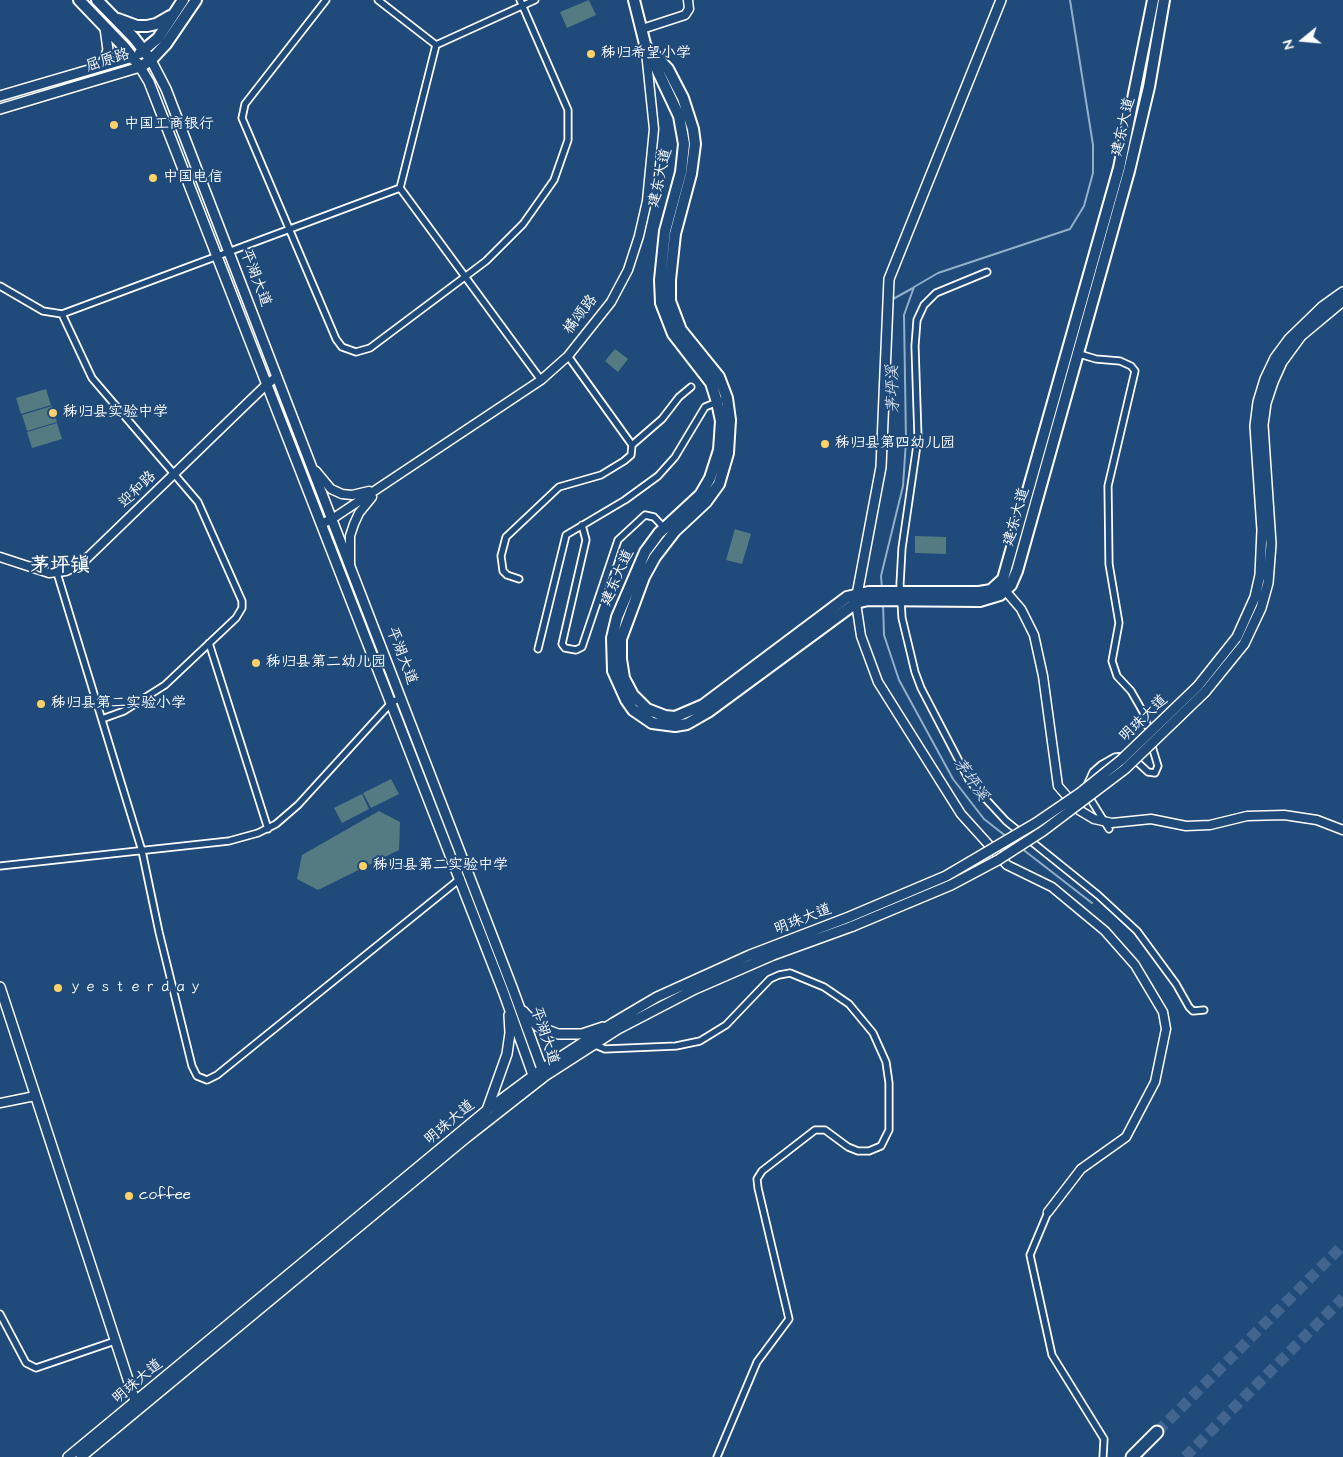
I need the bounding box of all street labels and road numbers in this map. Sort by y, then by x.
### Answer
street label: 屈原路 [84,45,132,77]
street label: 建东大道 [1108,96,1140,158]
street label: 建东大道 [645,147,677,209]
street label: 平湖大道 [236,247,274,309]
street label: 橘颂路 [560,292,602,338]
street label: 迎和路 [116,468,160,512]
street label: 建东大道 [1000,486,1034,548]
street label: 建东大道 [598,547,638,609]
street label: 平湖大道 [382,625,420,687]
street label: 明珠大道 [1116,692,1172,746]
street label: 明珠大道 [772,901,834,939]
street label: 平湖大道 [526,1005,562,1067]
street label: 明珠大道 [421,1097,479,1149]
street label: 明珠大道 [109,1356,167,1408]

